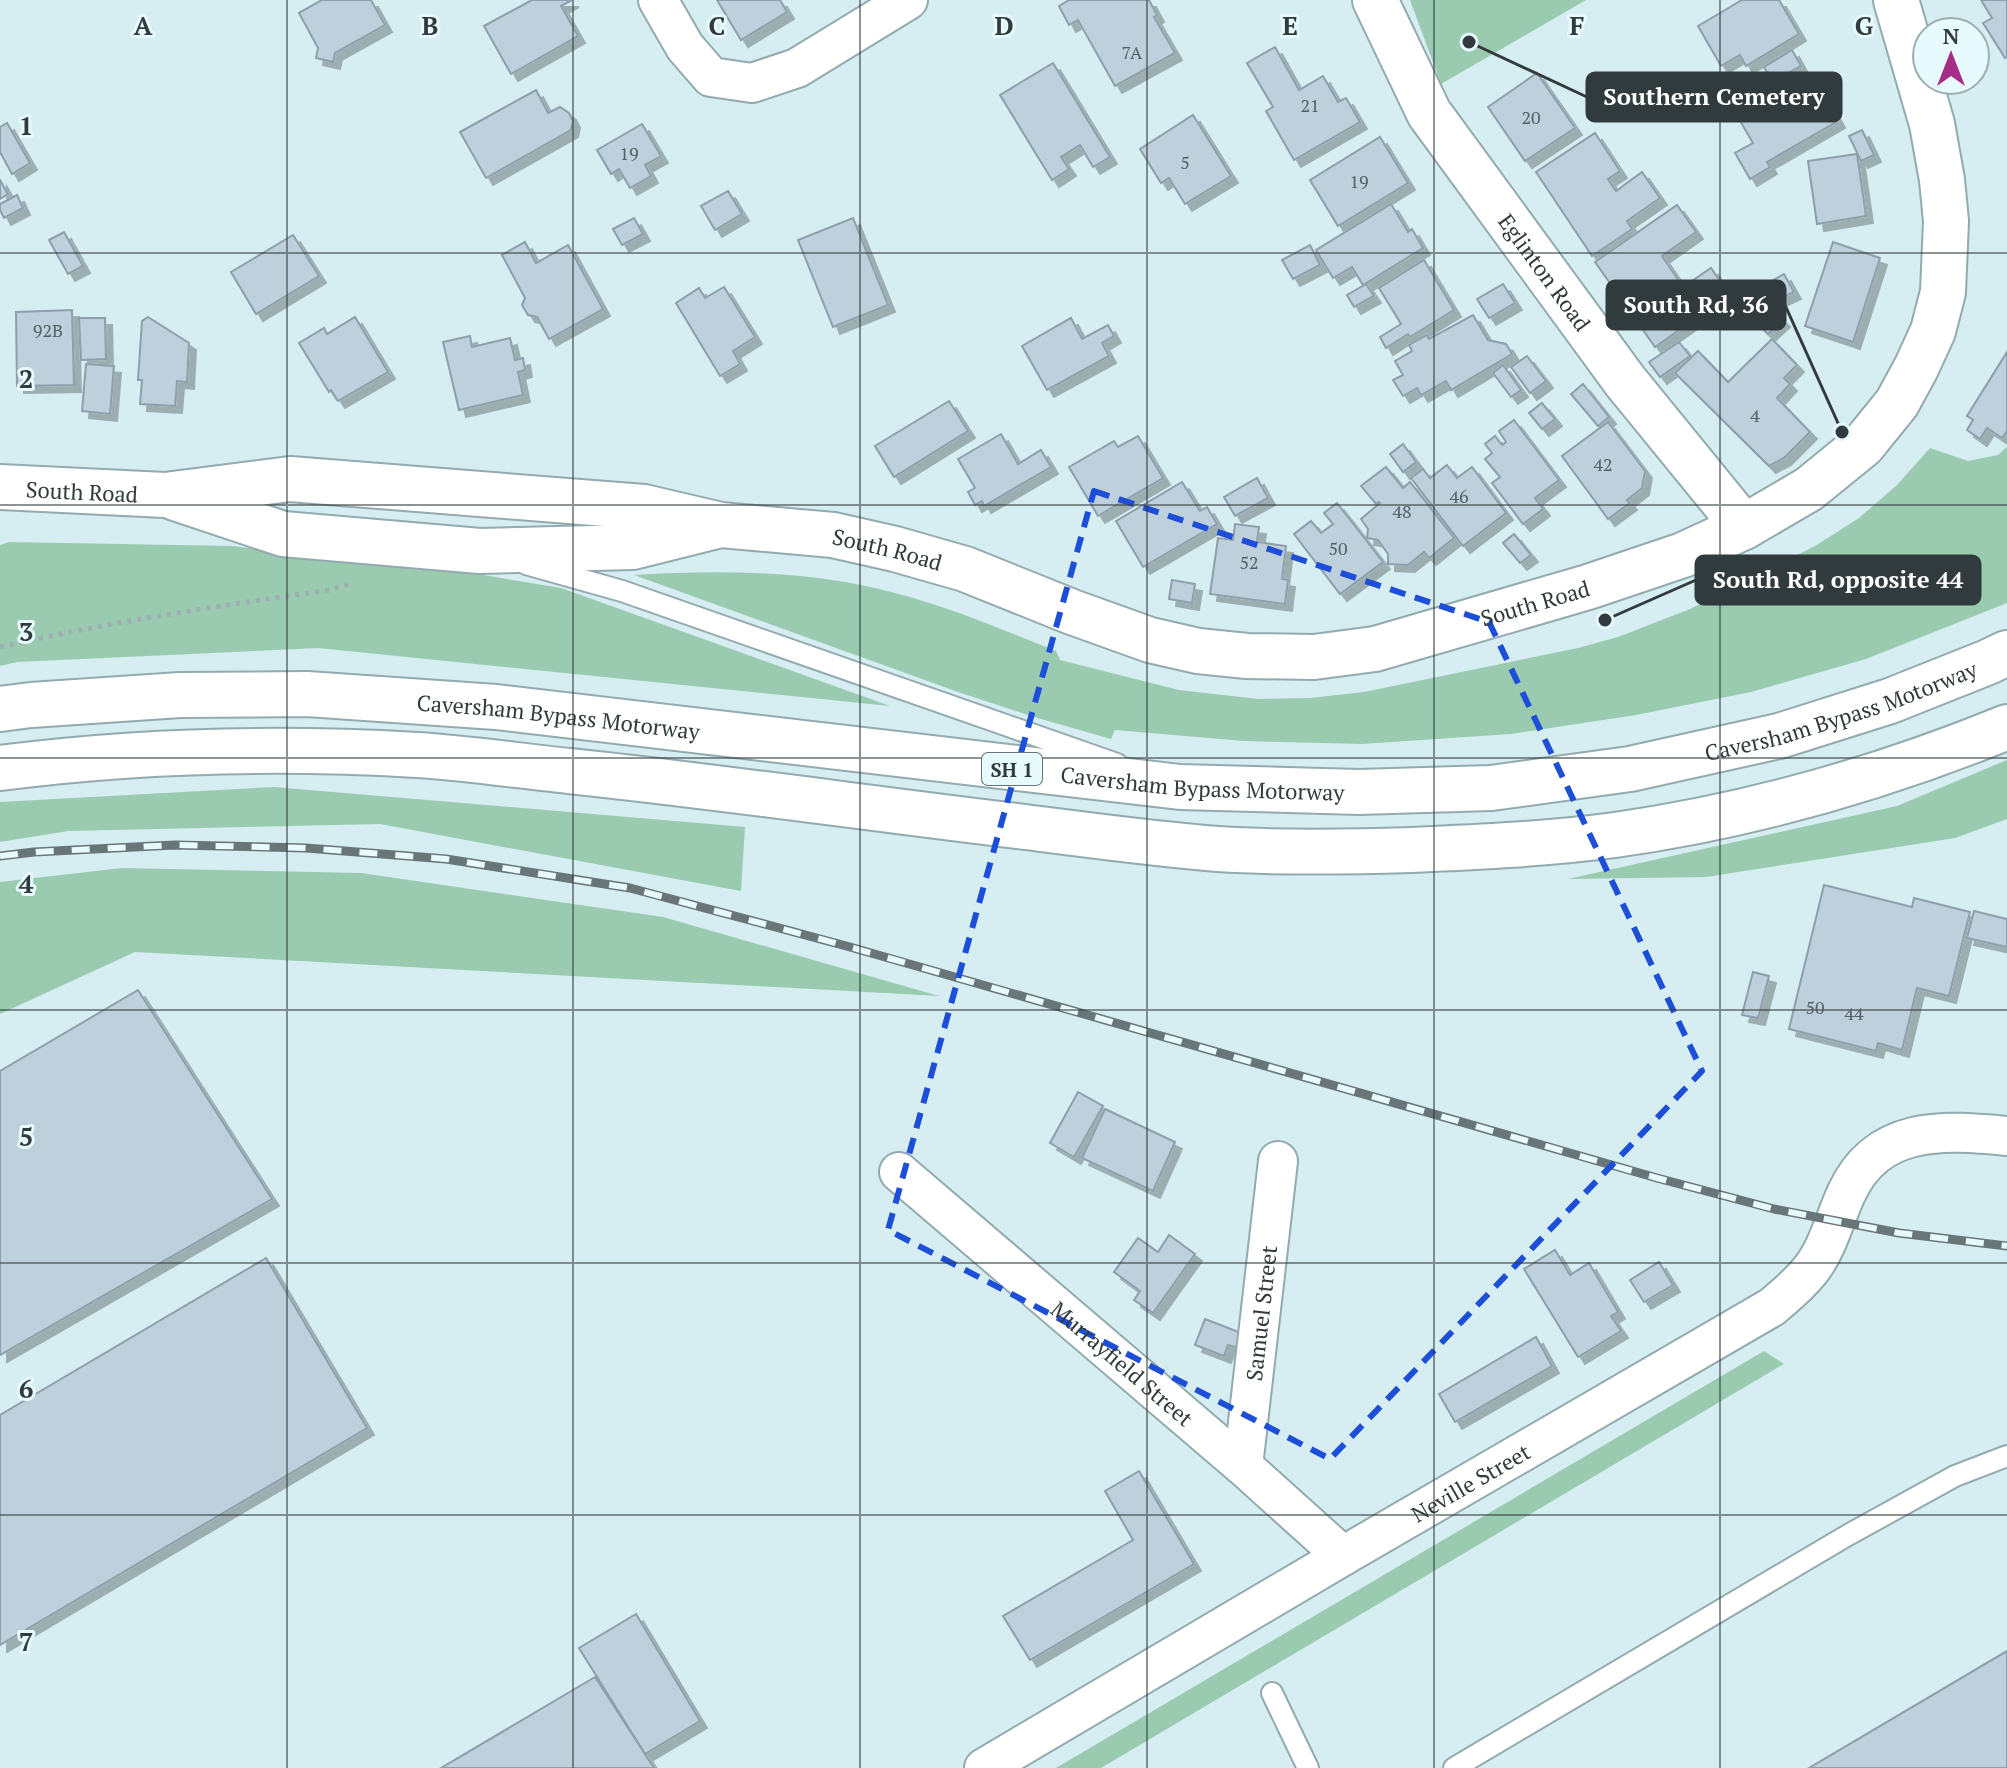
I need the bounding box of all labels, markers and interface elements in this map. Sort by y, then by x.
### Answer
text: A [134,8,153,42]
text: B [422,8,438,42]
text: C [709,8,725,42]
text: D [994,8,1014,42]
text: E [1282,8,1298,42]
text: F [1570,8,1585,42]
text: G [1855,8,1874,42]
north arrow [1911,16,1991,96]
text: N [1943,21,1960,50]
house number: 7A [1122,40,1143,64]
callout: Southern Cemetery [1587,73,1841,121]
text: Southern Cemetery [1603,80,1826,112]
house number: 21 [1300,93,1320,117]
house number: 20 [1521,105,1541,129]
text: 1 [19,108,33,142]
house number: 19 [619,141,639,165]
house number: 5 [1180,150,1190,174]
house number: 19 [1349,169,1369,193]
street label: Eglinton Road [1493,207,1598,336]
callout: South Rd, 36 [1607,281,1785,329]
text: South Rd, 36 [1623,288,1769,320]
house number: 92B [33,318,63,342]
text: 2 [19,361,33,395]
house number: 4 [1750,403,1760,427]
house number: 42 [1593,452,1613,476]
street label: South Road [25,474,139,508]
house number: 46 [1449,484,1469,508]
house number: 48 [1392,499,1412,523]
street label: South Road [830,521,946,576]
house number: 50 [1328,536,1348,560]
house number: 52 [1239,550,1259,574]
callout: South Rd, opposite 44 [1696,556,1980,604]
text: South Rd, opposite 44 [1713,563,1964,595]
street label: South Road [1477,573,1593,632]
text: 3 [19,614,33,648]
street label: Caversham Bypass Motorway [1702,653,1982,767]
street label: Caversham Bypass Motorway [416,687,702,745]
road number: SH 1 [982,753,1042,785]
street label: Caversham Bypass Motorway [1059,759,1346,806]
text: 4 [19,866,34,900]
house number: 50 [1805,995,1825,1019]
house number: 44 [1844,1001,1864,1025]
text: 5 [19,1119,33,1153]
street label: Samuel Street [1238,1244,1283,1382]
street label: Murrayfield Street [1045,1294,1200,1432]
text: 6 [19,1371,33,1405]
street label: Neville Street [1405,1436,1535,1528]
text: 7 [19,1624,33,1658]

